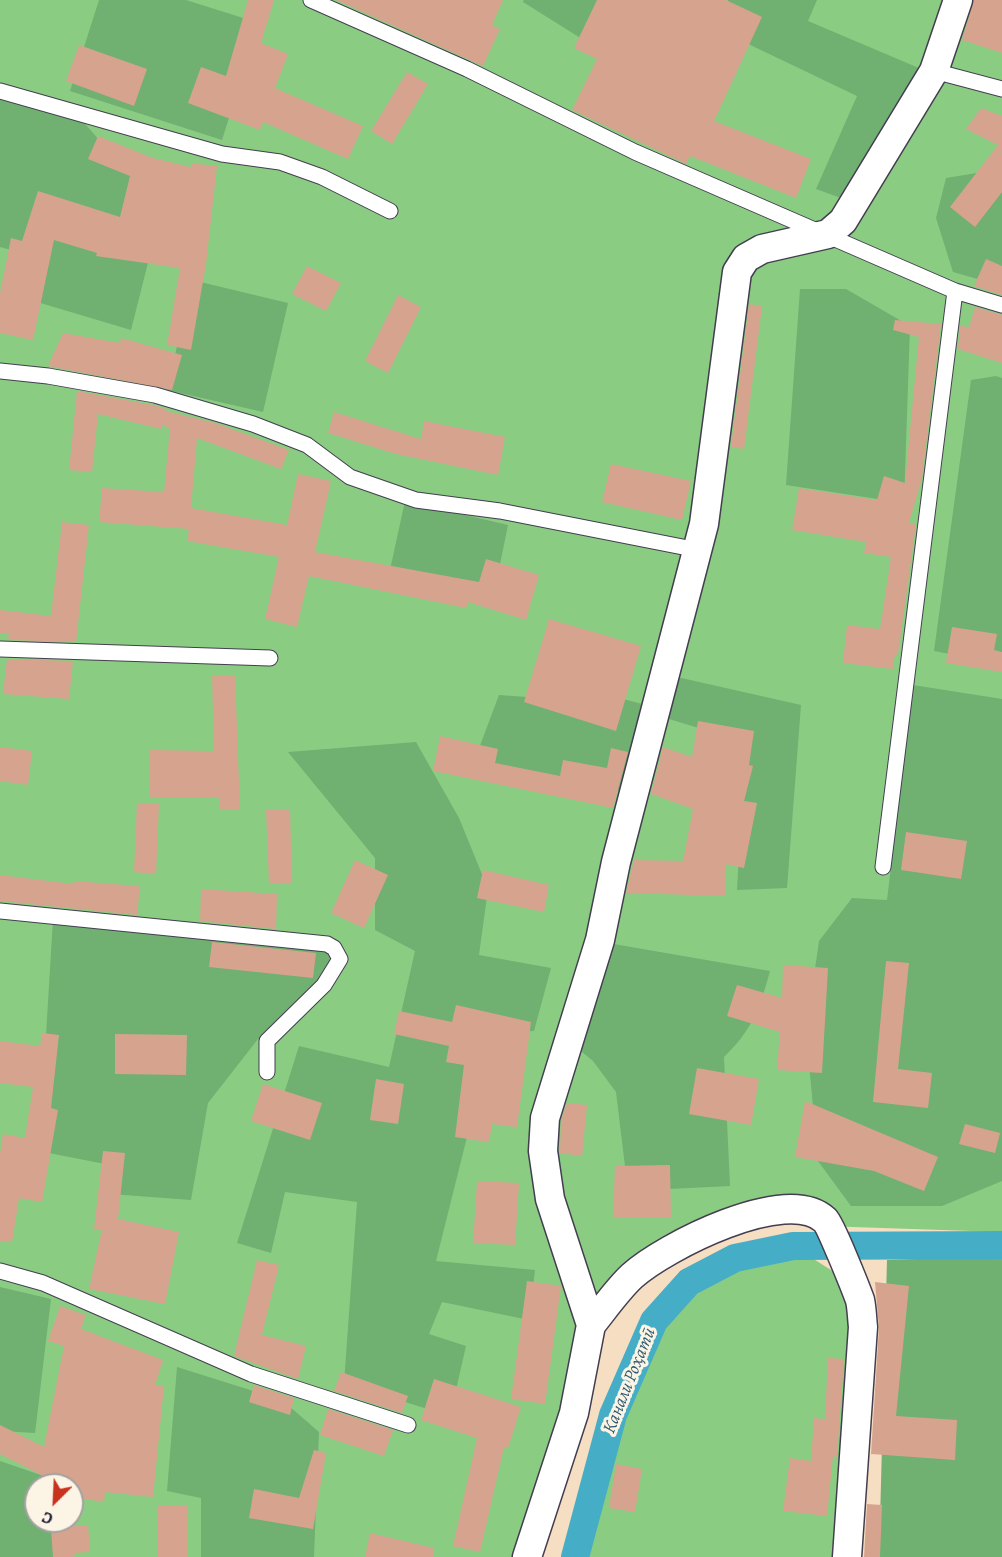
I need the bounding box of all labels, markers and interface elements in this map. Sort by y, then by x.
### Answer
water label: Канали Роҳатӣ [599,1325,661,1437]
north arrow [24,1473,84,1533]
text: С [39,1506,56,1530]

